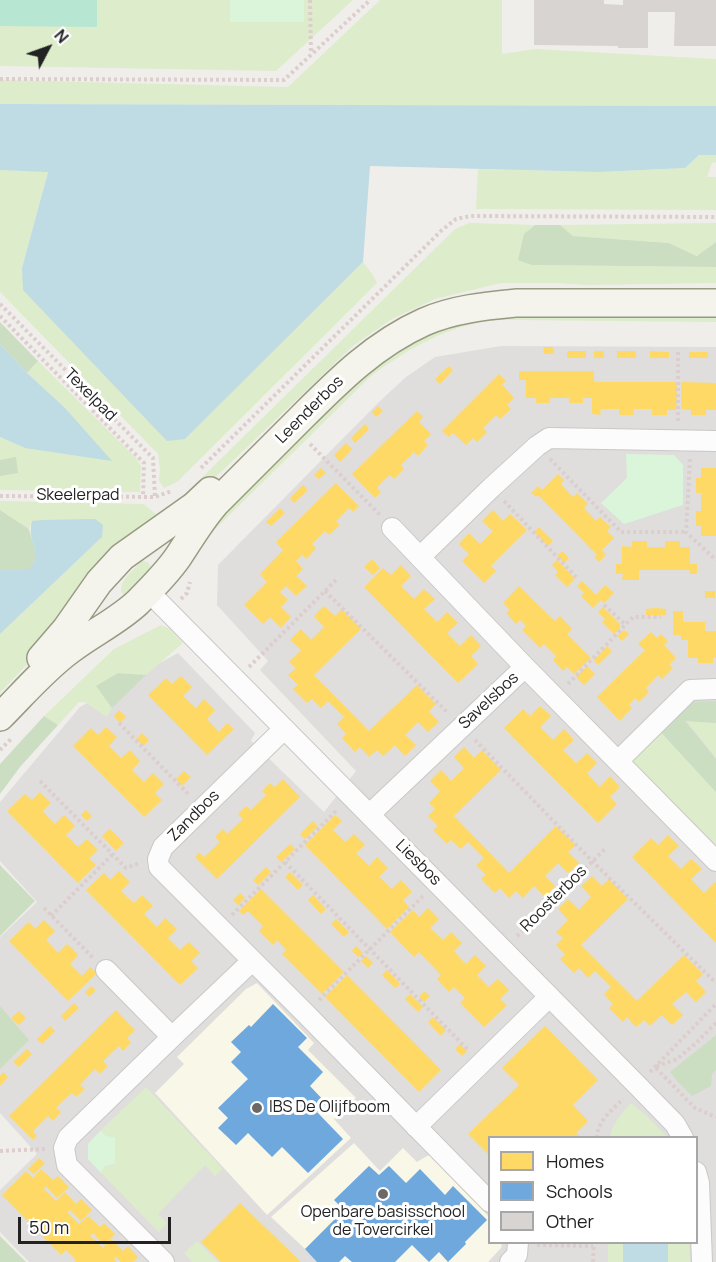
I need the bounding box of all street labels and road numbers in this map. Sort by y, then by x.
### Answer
street label: Texelpad [60,365,120,425]
street label: Leenderbos [272,372,348,448]
street label: Skeelerpad [36,486,120,506]
street label: Savelsbos [455,668,523,734]
street label: Zandbos [164,786,224,846]
street label: Liesbos [391,836,445,890]
street label: Roosterbos [517,862,591,936]

